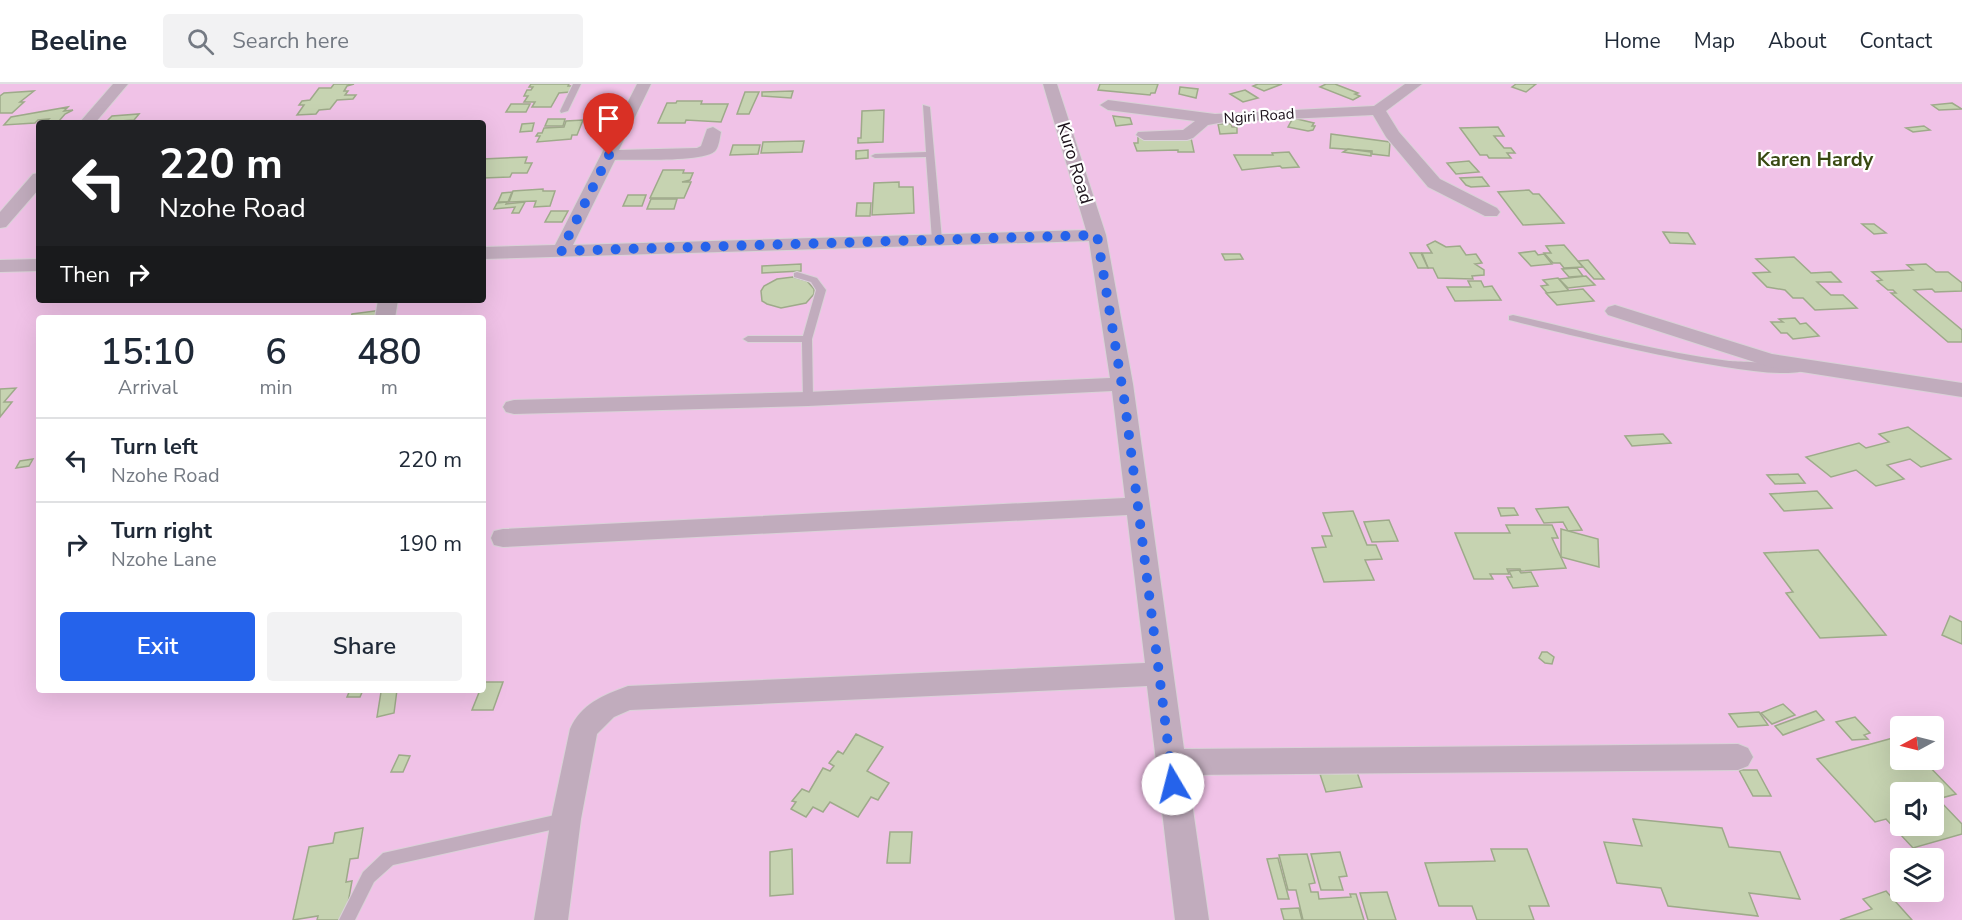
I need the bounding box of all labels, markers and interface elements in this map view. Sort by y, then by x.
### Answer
search box [163,14,583,68]
text: Beeline [30,22,127,60]
icon: search [184,25,217,58]
text: Search here [232,26,349,56]
text: Home [1604,27,1661,55]
text: Map [1694,27,1735,55]
text: About [1768,27,1826,55]
text: Contact [1859,27,1932,55]
pin [583,93,634,155]
icon: arrive [592,102,625,135]
street label: Ngiri Road [1223,104,1295,128]
street label: Kuro Road [1051,119,1099,207]
text: 220 m [159,136,283,193]
icon: left [60,144,138,222]
district label: Karen Hardy [1757,146,1874,173]
text: Nzohe Road [159,190,306,227]
icon: right [122,258,155,291]
text: Then [60,260,110,290]
text: 15:10 [100,328,195,377]
text: 6 [265,328,287,377]
text: 480 [357,328,422,377]
text: Arrival [118,374,178,401]
text: min [260,374,293,401]
text: m [381,374,398,401]
text: Turn left [111,432,198,462]
icon: left [60,444,93,477]
text: 220 m [398,445,462,475]
text: Nzohe Road [111,462,220,489]
text: Turn right [111,516,212,546]
icon: right [60,528,93,561]
text: 190 m [398,529,462,559]
text: Nzohe Lane [111,546,217,573]
button: Exit [60,612,255,681]
button: Share [267,612,462,681]
north arrow [1890,716,1944,770]
map controls [1890,716,1944,902]
position arrow [1141,752,1205,816]
button: sound [1890,782,1944,836]
button: layers [1890,848,1944,902]

